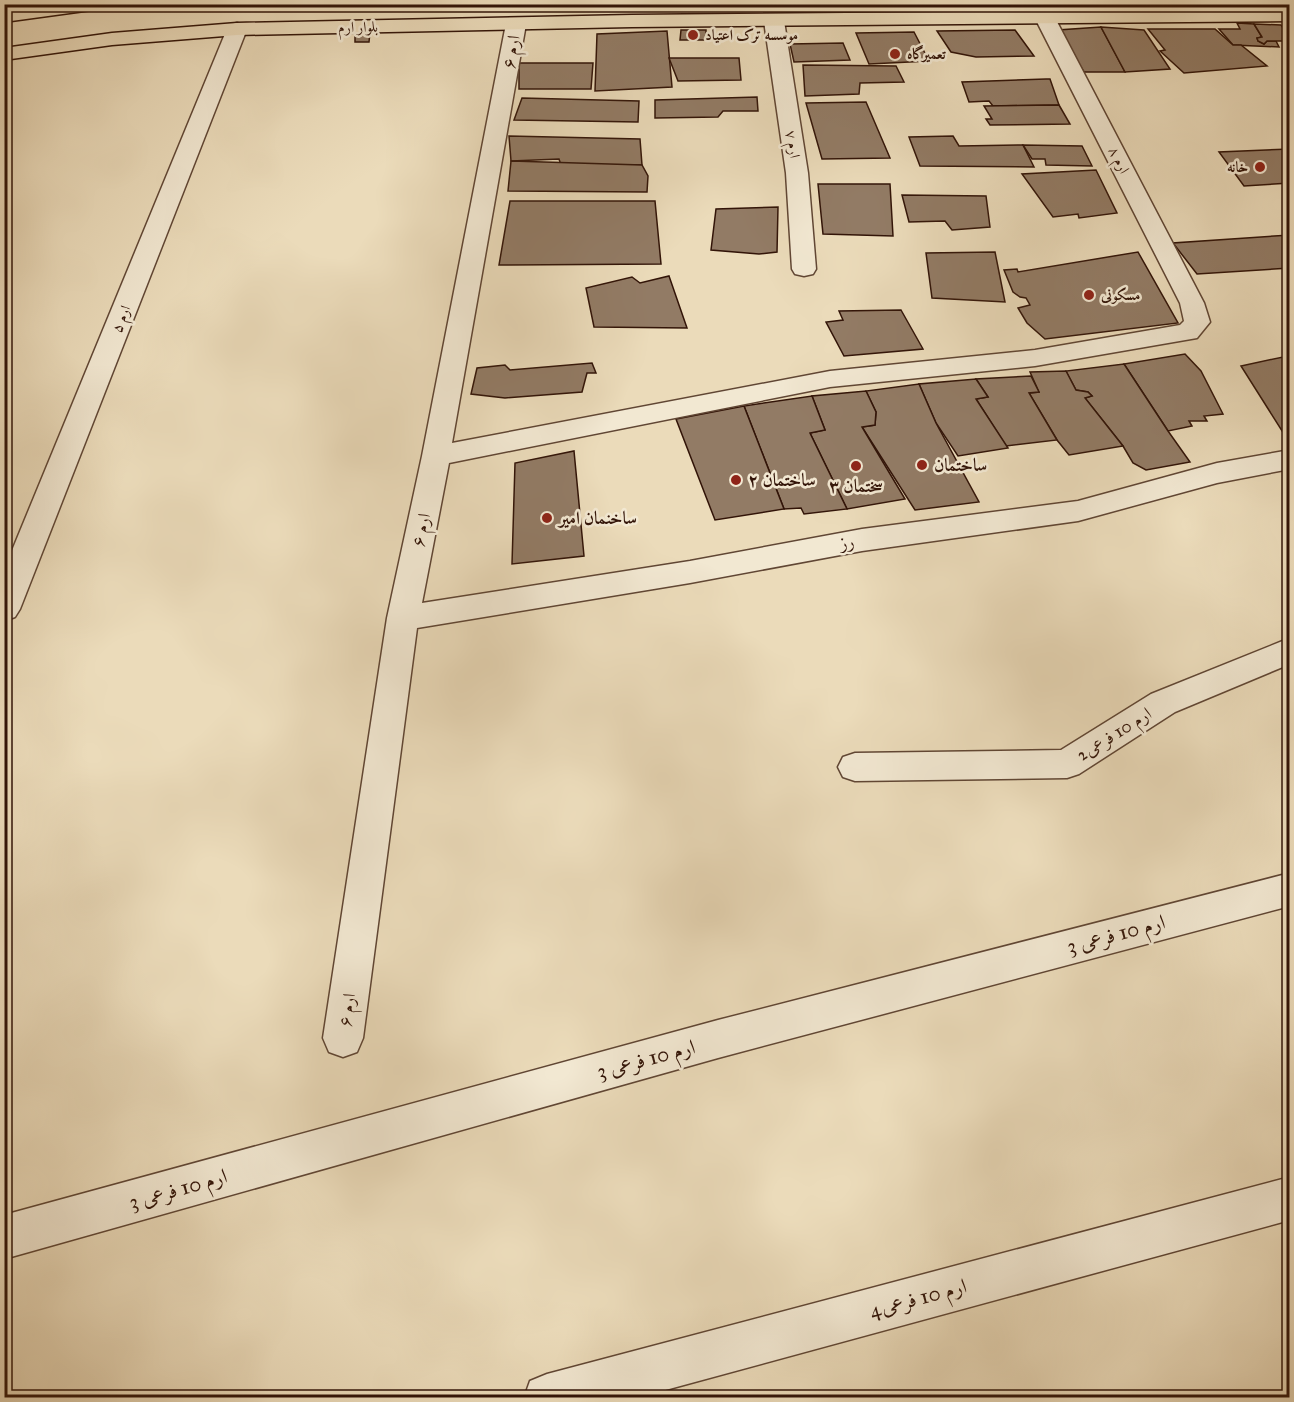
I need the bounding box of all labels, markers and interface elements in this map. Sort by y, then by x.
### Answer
street label: بلوار ارم [338,18,378,40]
place label: موسسه ترک اعتیاد [705,26,798,44]
marker: موسسه ترک اعتیاد [686,28,700,42]
street label: ارم ۶ [497,33,530,71]
place label: تعمیرگاه [907,44,947,63]
marker: تعمیرگاه [888,47,902,61]
street label: ارم ۷ [778,129,804,160]
street label: ارم ۸ [1101,143,1133,178]
place label: خانه [1227,158,1248,176]
marker: خانه [1253,160,1267,174]
place label: مسکونی [1100,286,1141,304]
marker: مسکونی [1082,288,1096,302]
street label: ارم ۵ [107,303,138,337]
place label: ساختمان [934,454,987,476]
marker: ساختمان [915,458,929,472]
marker: سختمان ۳ [849,459,863,473]
place label: ساختمان ۲ [748,469,816,491]
marker: ساختمان ۲ [729,473,743,487]
place label: سختمان ۳ [829,475,883,497]
place label: ساخنمان امیر [557,507,637,529]
street label: ارم ۶ [407,511,440,550]
marker: ساخنمان امیر [540,511,554,525]
street label: رز [836,530,856,554]
street label: ارم 10 فرعی2 [1072,702,1158,770]
street label: ارم 10 فرعی 3 [1064,908,1169,964]
street label: ارم ۶ [334,992,365,1029]
street label: ارم 10 فرعی 3 [594,1033,699,1089]
street label: ارم 10 فرعی 3 [126,1163,231,1220]
street label: ارم 10 فرعی4 [867,1273,971,1328]

